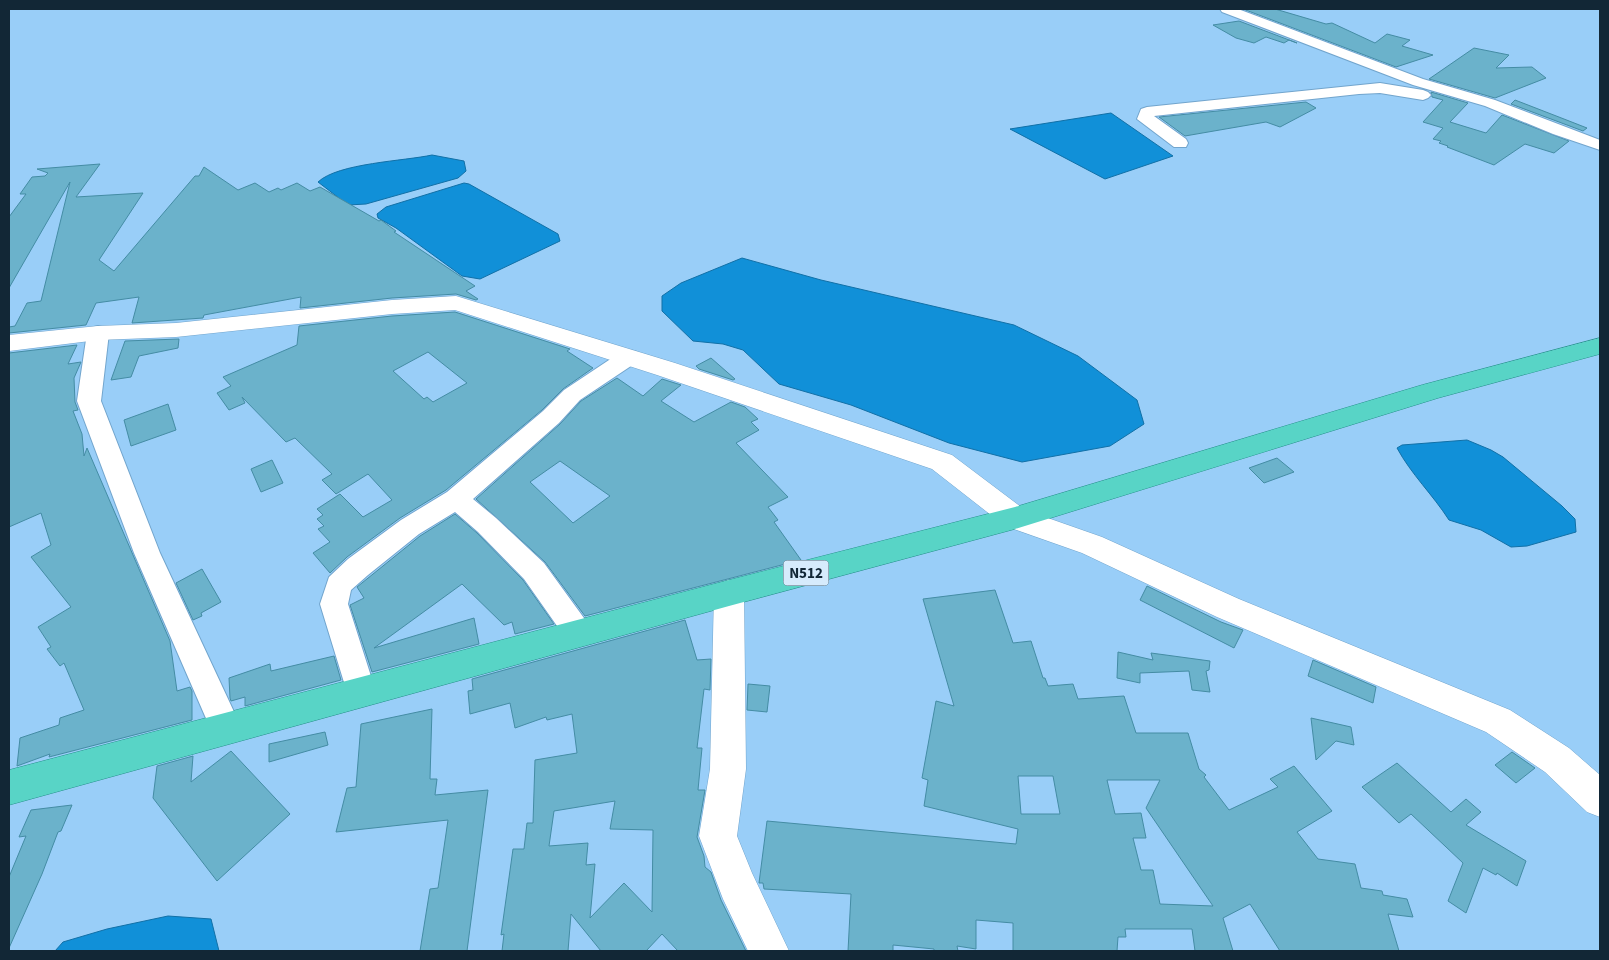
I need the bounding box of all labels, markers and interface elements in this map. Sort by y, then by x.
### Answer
road number: N512 [784,560,828,586]

